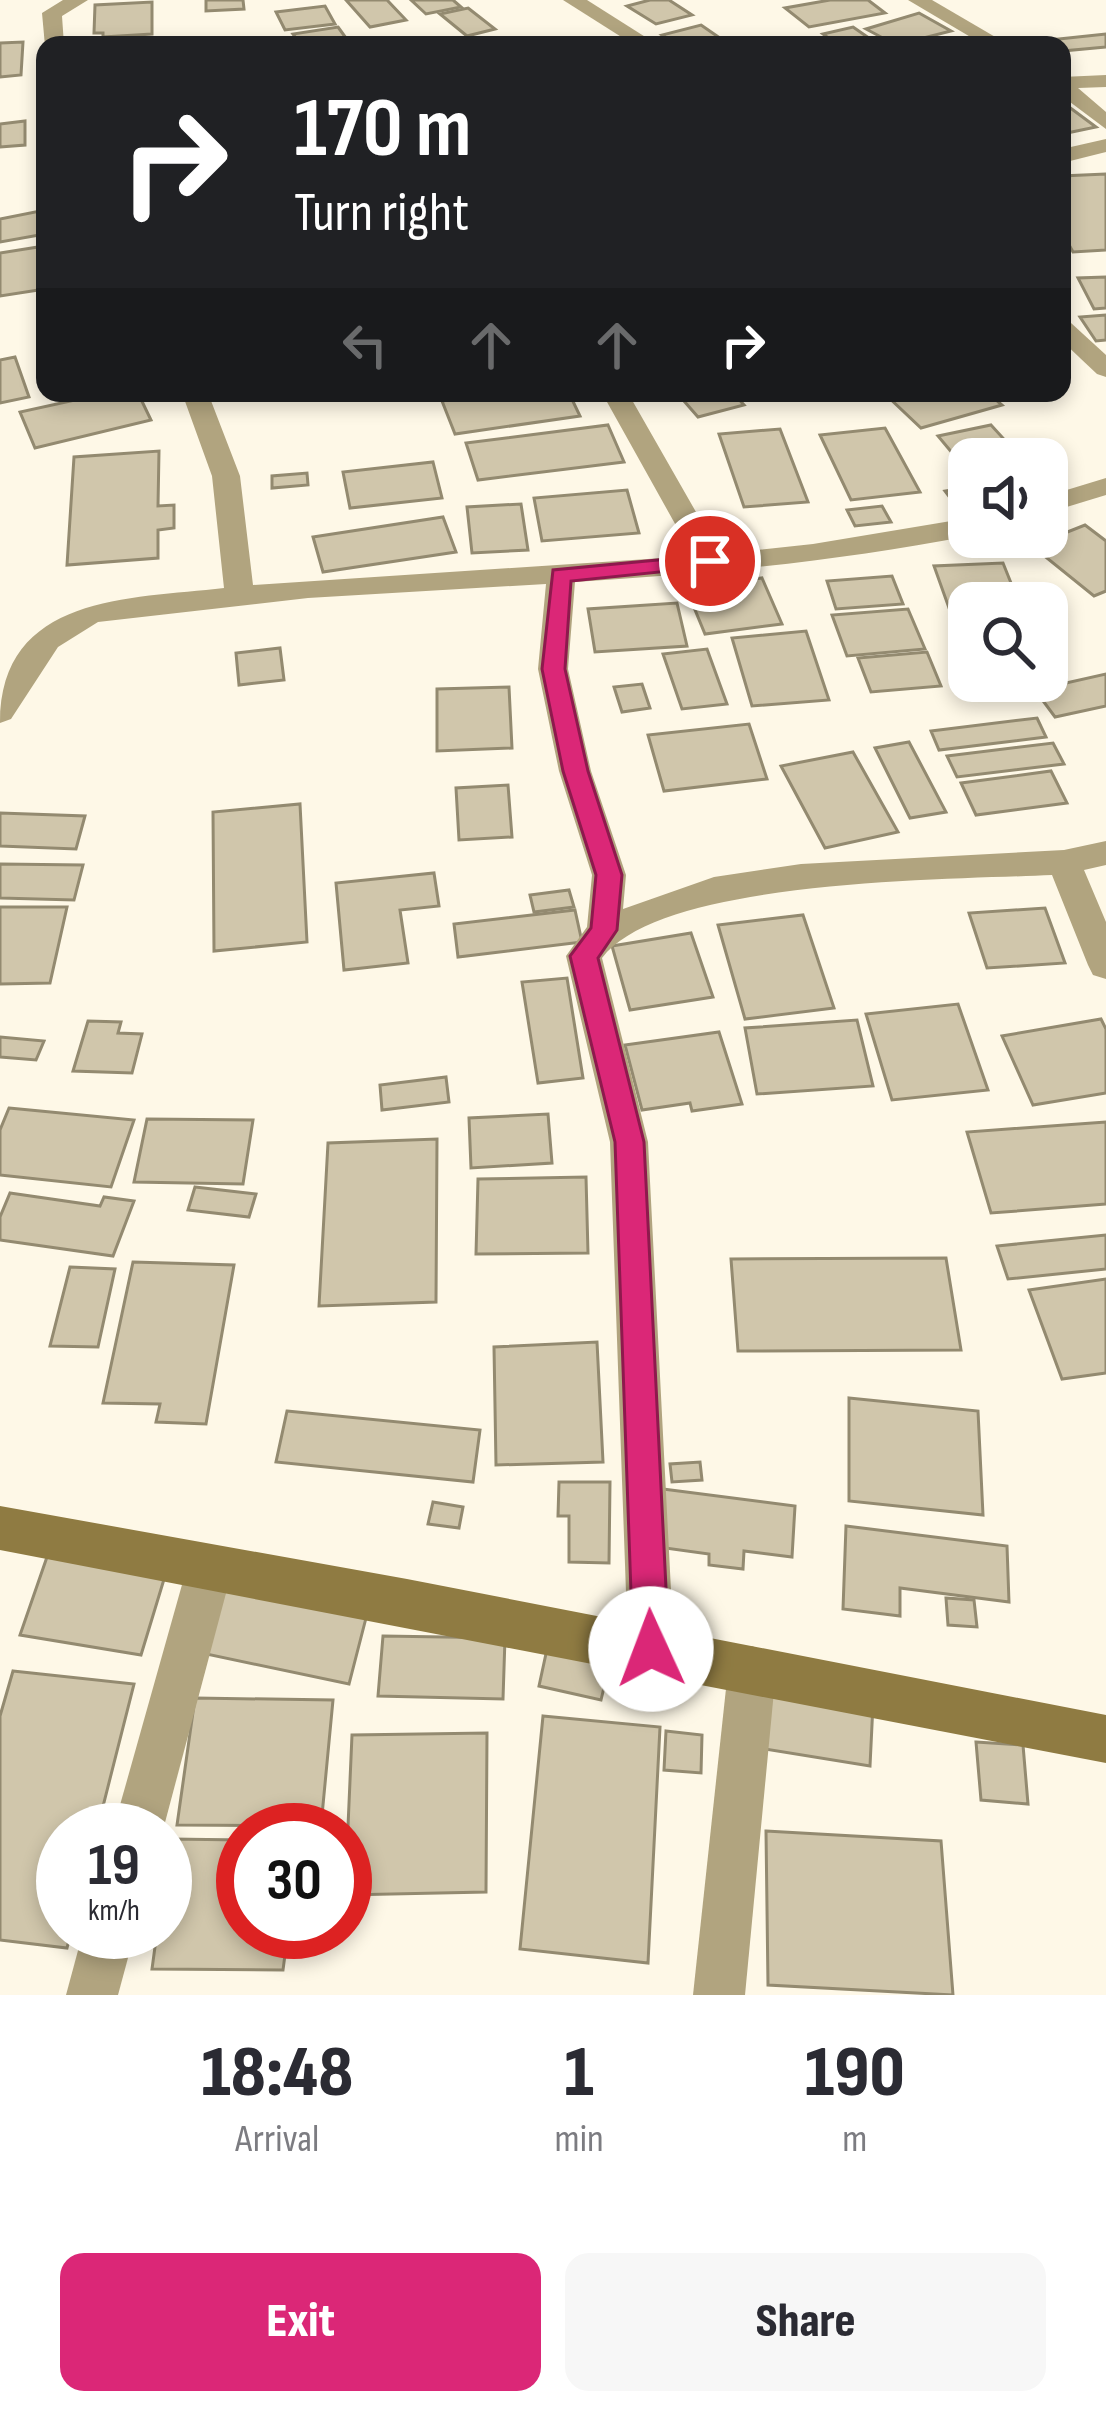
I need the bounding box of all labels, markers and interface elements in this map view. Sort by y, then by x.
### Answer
text: 170 m [294,79,471,180]
icon: right [96,84,252,240]
text: Turn right [294,181,469,246]
icon: left [332,312,398,378]
icon: ahead [458,312,524,378]
icon: ahead [584,312,650,378]
icon: right [710,312,776,378]
map controls [948,438,1068,702]
button: sound [948,438,1068,558]
pin [659,510,761,612]
icon: arrive [677,528,743,594]
button: search [948,582,1068,702]
position arrow [588,1586,714,1712]
speed limit sign: 30 [216,1803,372,1959]
text: 19 [88,1830,140,1902]
text: km/h [88,1893,140,1929]
text: 18:48 [201,2030,353,2117]
text: 1 [564,2030,594,2117]
text: 190 [805,2030,905,2117]
text: Arrival [235,2116,319,2163]
text: min [555,2116,604,2163]
text: m [842,2116,867,2163]
button: Exit [60,2253,541,2391]
button: Share [565,2253,1046,2391]

